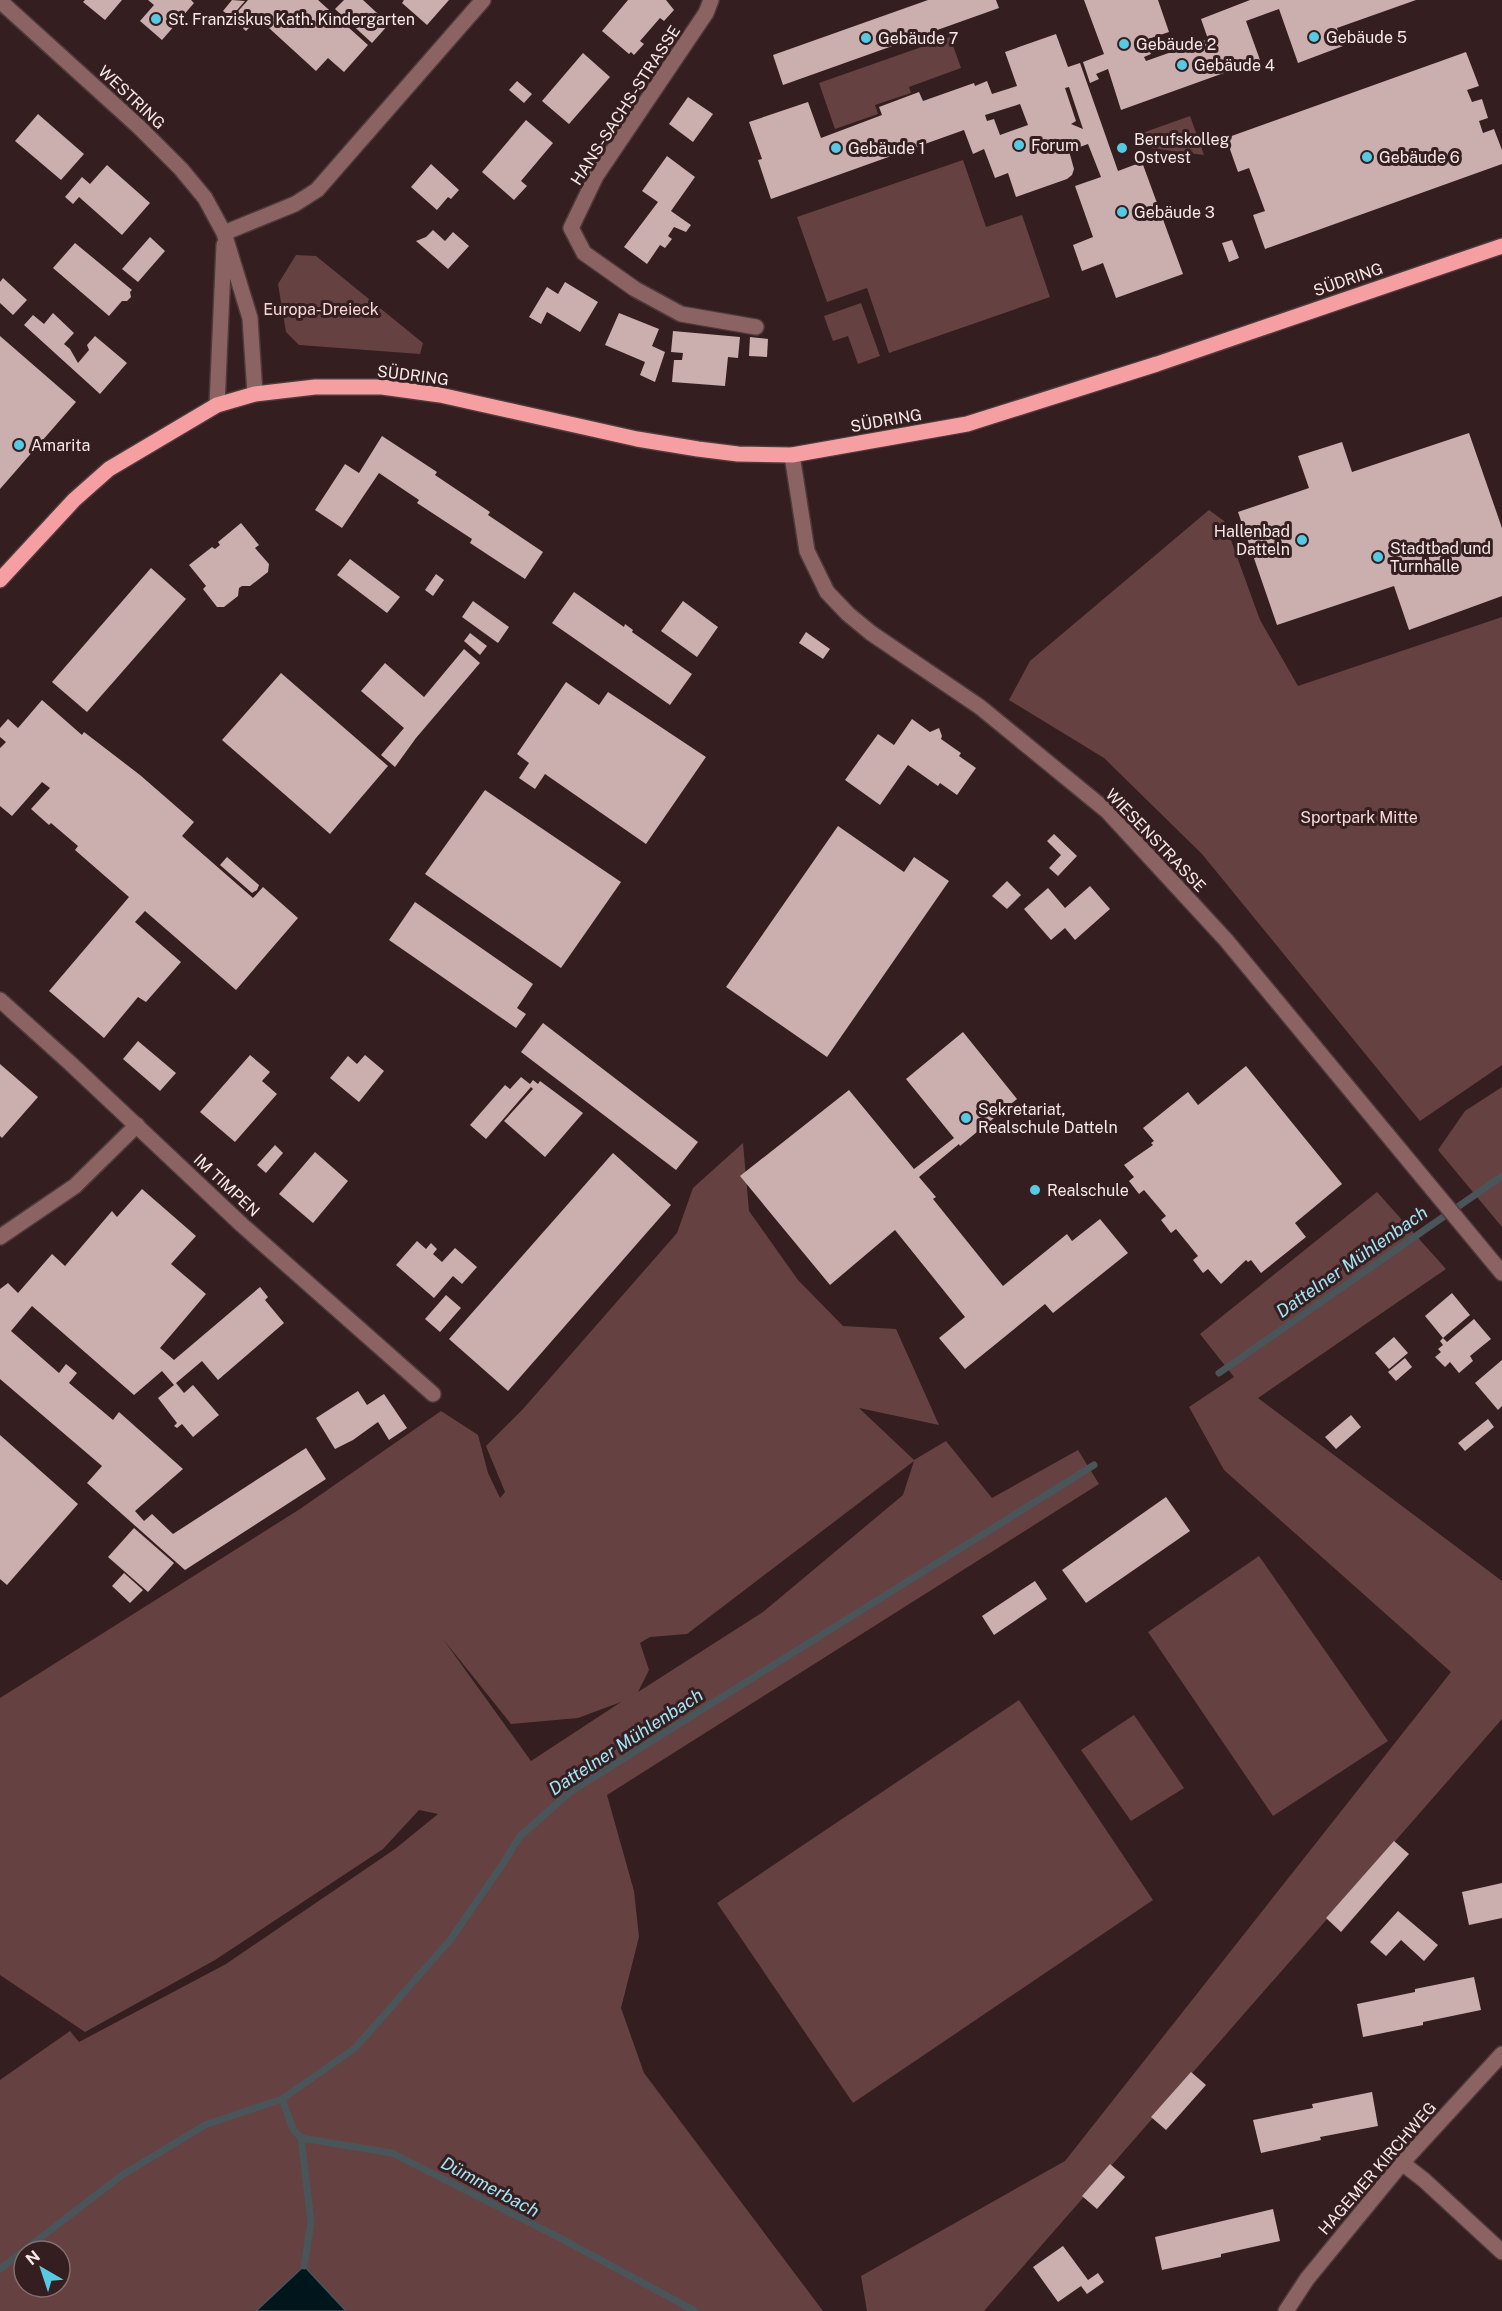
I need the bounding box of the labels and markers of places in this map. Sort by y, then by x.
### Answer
place label: St. Franziskus Kath. Kindergarten [168,10,415,29]
marker: St. Franziskus Kath. Kindergarten [149,12,163,26]
place label: Gebäude 5 [1326,28,1407,47]
place label: Gebäude 7 [878,29,958,48]
marker: Gebäude 5 [1307,30,1321,44]
marker: Gebäude 7 [859,31,873,45]
place label: Gebäude 2 [1136,35,1216,54]
marker: Gebäude 2 [1117,37,1131,51]
place label: Gebäude 4 [1194,56,1275,75]
marker: Gebäude 4 [1175,58,1189,72]
place label: Berufskolleg Ostvest [1134,130,1229,167]
place label: Forum [1031,136,1079,155]
marker: Forum [1012,138,1026,152]
place label: Gebäude 1 [848,139,925,158]
marker: Gebäude 1 [829,141,843,155]
marker: Berufskolleg Ostvest [1115,141,1129,155]
place label: Gebäude 6 [1379,148,1460,167]
marker: Gebäude 6 [1360,150,1374,164]
place label: Gebäude 3 [1134,203,1215,222]
marker: Gebäude 3 [1115,205,1129,219]
place label: Amarita [31,436,90,455]
marker: Amarita [12,438,26,452]
place label: Hallenbad Datteln [1214,522,1290,559]
marker: Hallenbad Datteln [1295,533,1309,547]
place label: Stadtbad und Turnhalle [1390,539,1491,576]
marker: Stadtbad und Turnhalle [1371,550,1385,564]
place label: Sekretariat, Realschule Datteln [978,1100,1118,1137]
marker: Sekretariat, Realschule Datteln [959,1111,973,1125]
place label: Realschule [1047,1181,1129,1200]
marker: Realschule [1028,1183,1042,1197]

